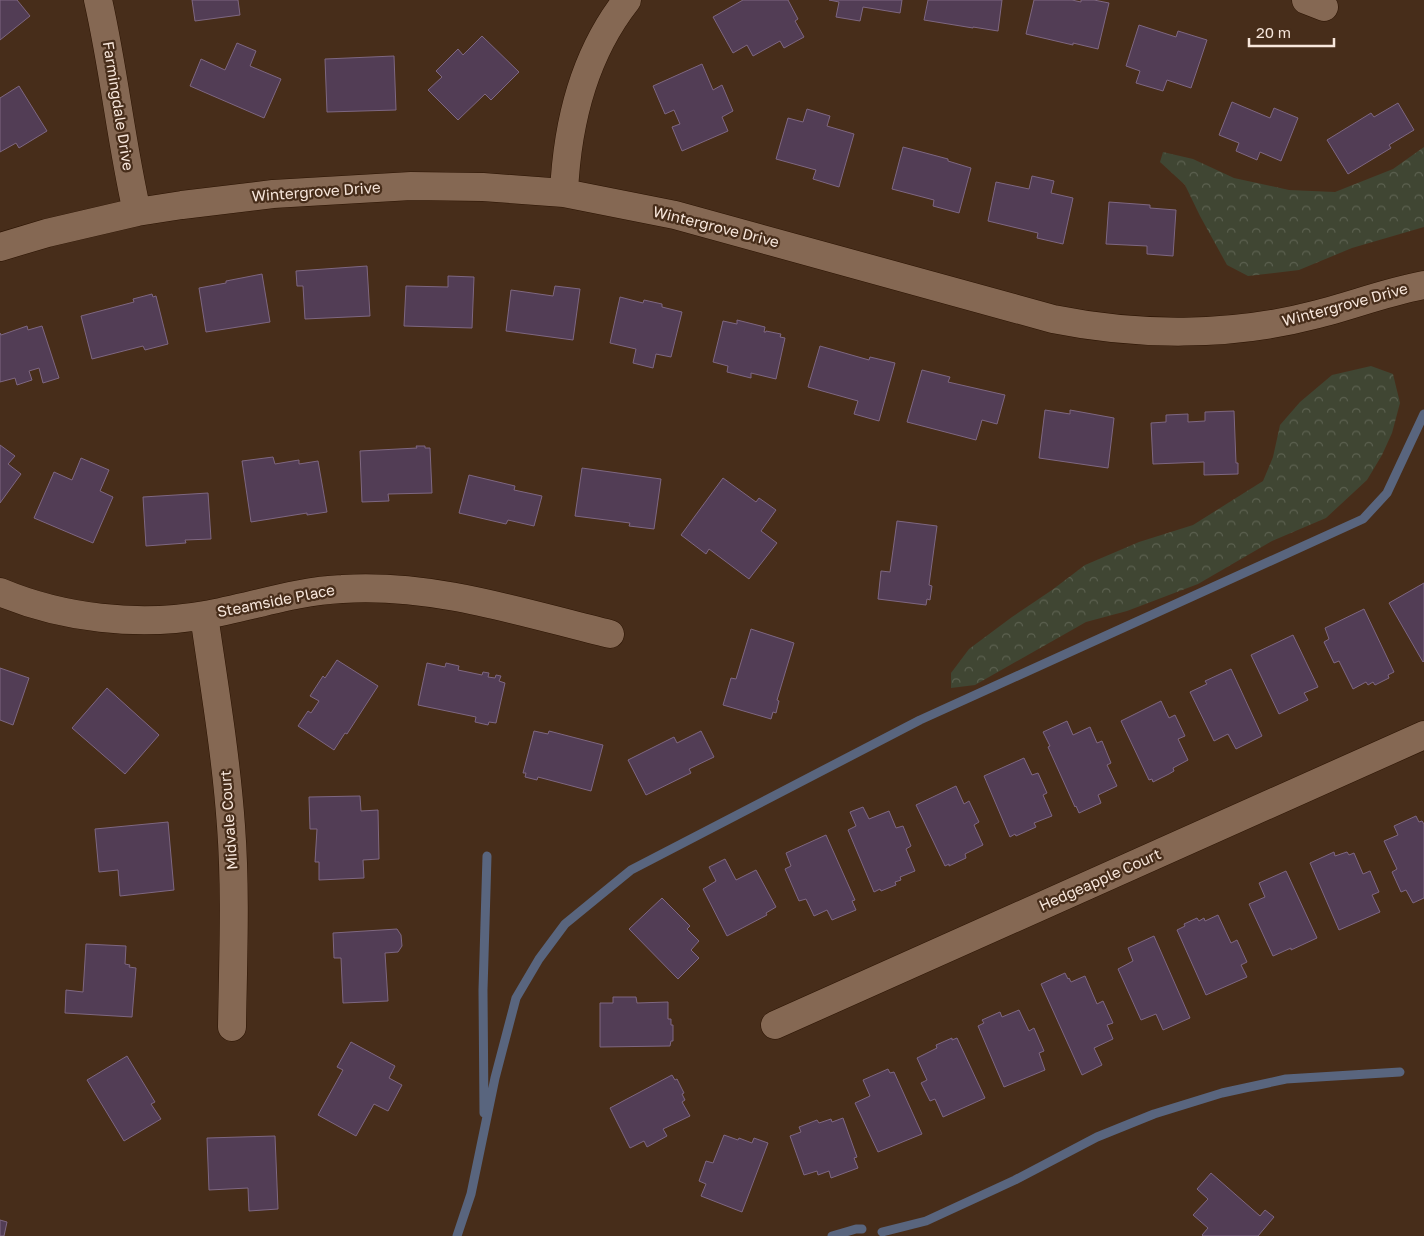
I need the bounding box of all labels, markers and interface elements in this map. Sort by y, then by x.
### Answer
scale bar [1249,15,1334,47]
text: 20 m [1256,23,1291,41]
street label: Farmingdale Drive [100,40,138,172]
street label: Wintergrove Drive [251,177,381,204]
street label: Wintergrove Drive [651,202,781,250]
street label: Wintergrove Drive [1280,279,1410,329]
street label: Steamside Place [216,580,336,620]
street label: Midvale Court [216,770,240,871]
street label: Hedgeapple Court [1036,844,1163,914]

